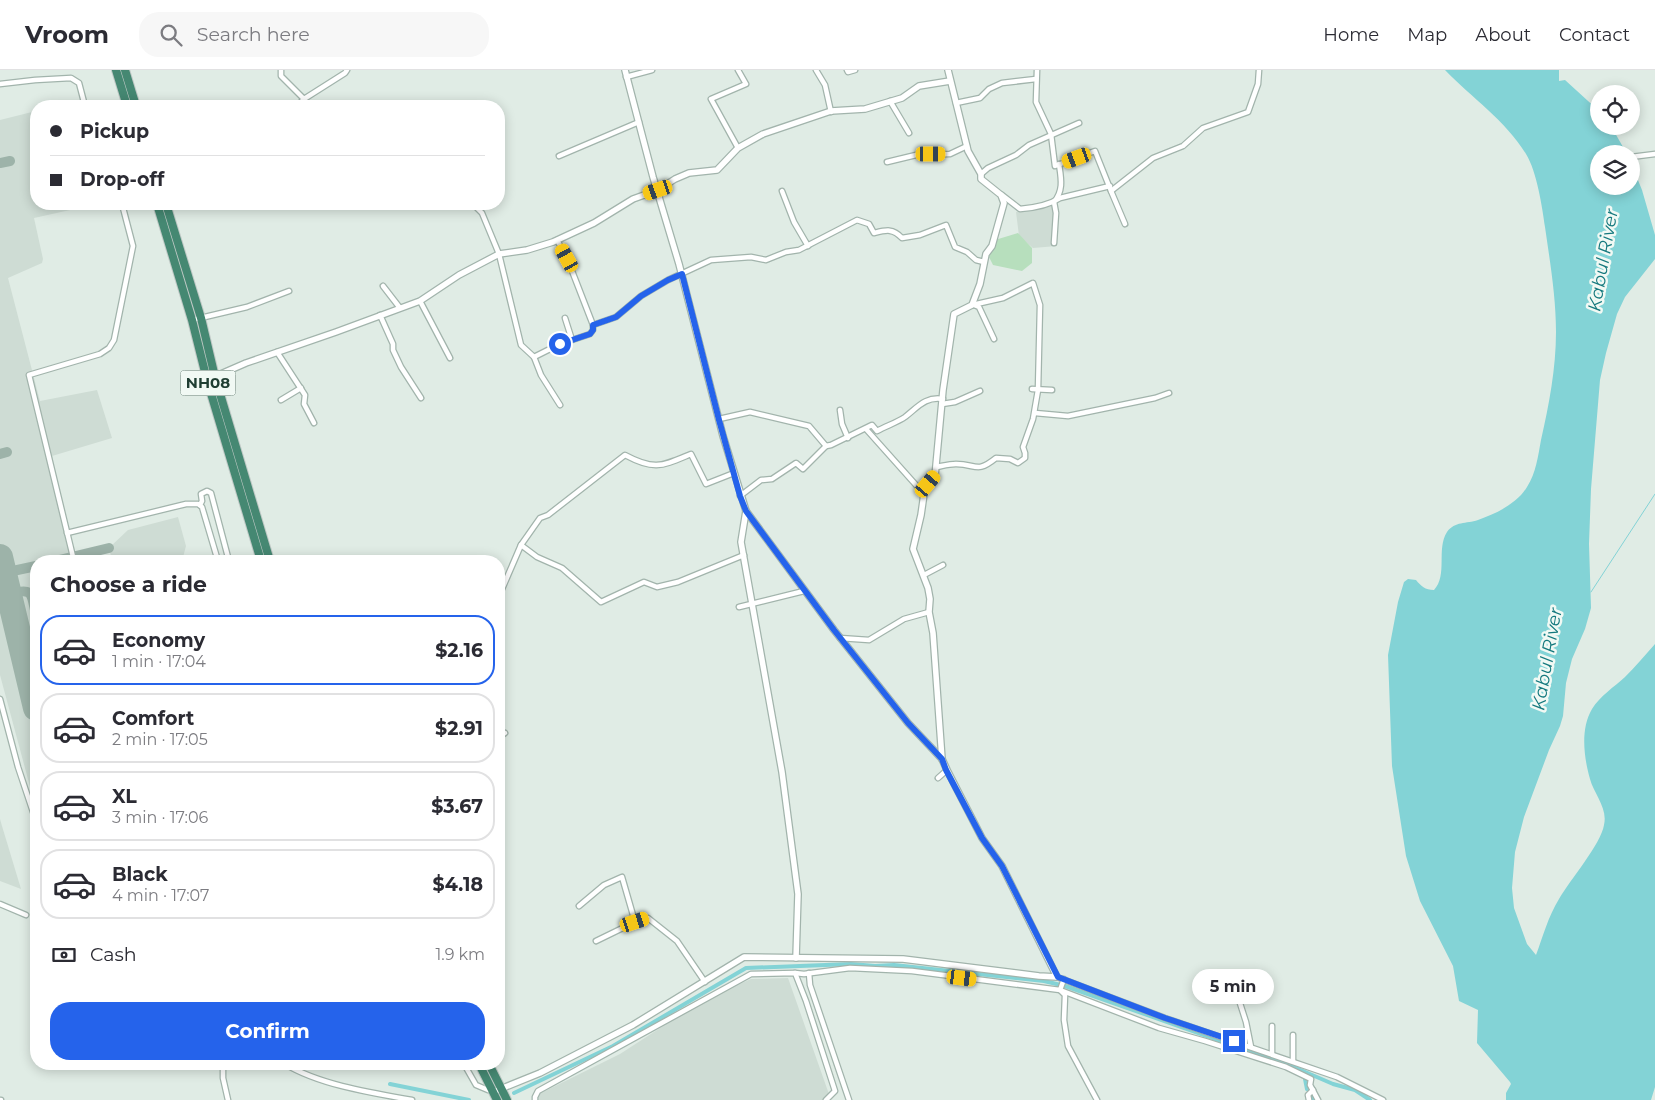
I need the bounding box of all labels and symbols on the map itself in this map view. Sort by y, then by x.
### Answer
car [1060,146,1093,170]
car [916,147,946,162]
car [641,178,674,202]
water label: Kabul River [1583,206,1623,313]
car [553,241,580,275]
route start [549,333,571,355]
road number: NH08 [180,370,236,396]
car [912,468,943,500]
water label: Kabul River [1527,605,1567,712]
car [618,910,651,934]
callout: 5 min [1193,968,1275,1004]
car [946,969,977,987]
route end [1223,1030,1245,1052]

